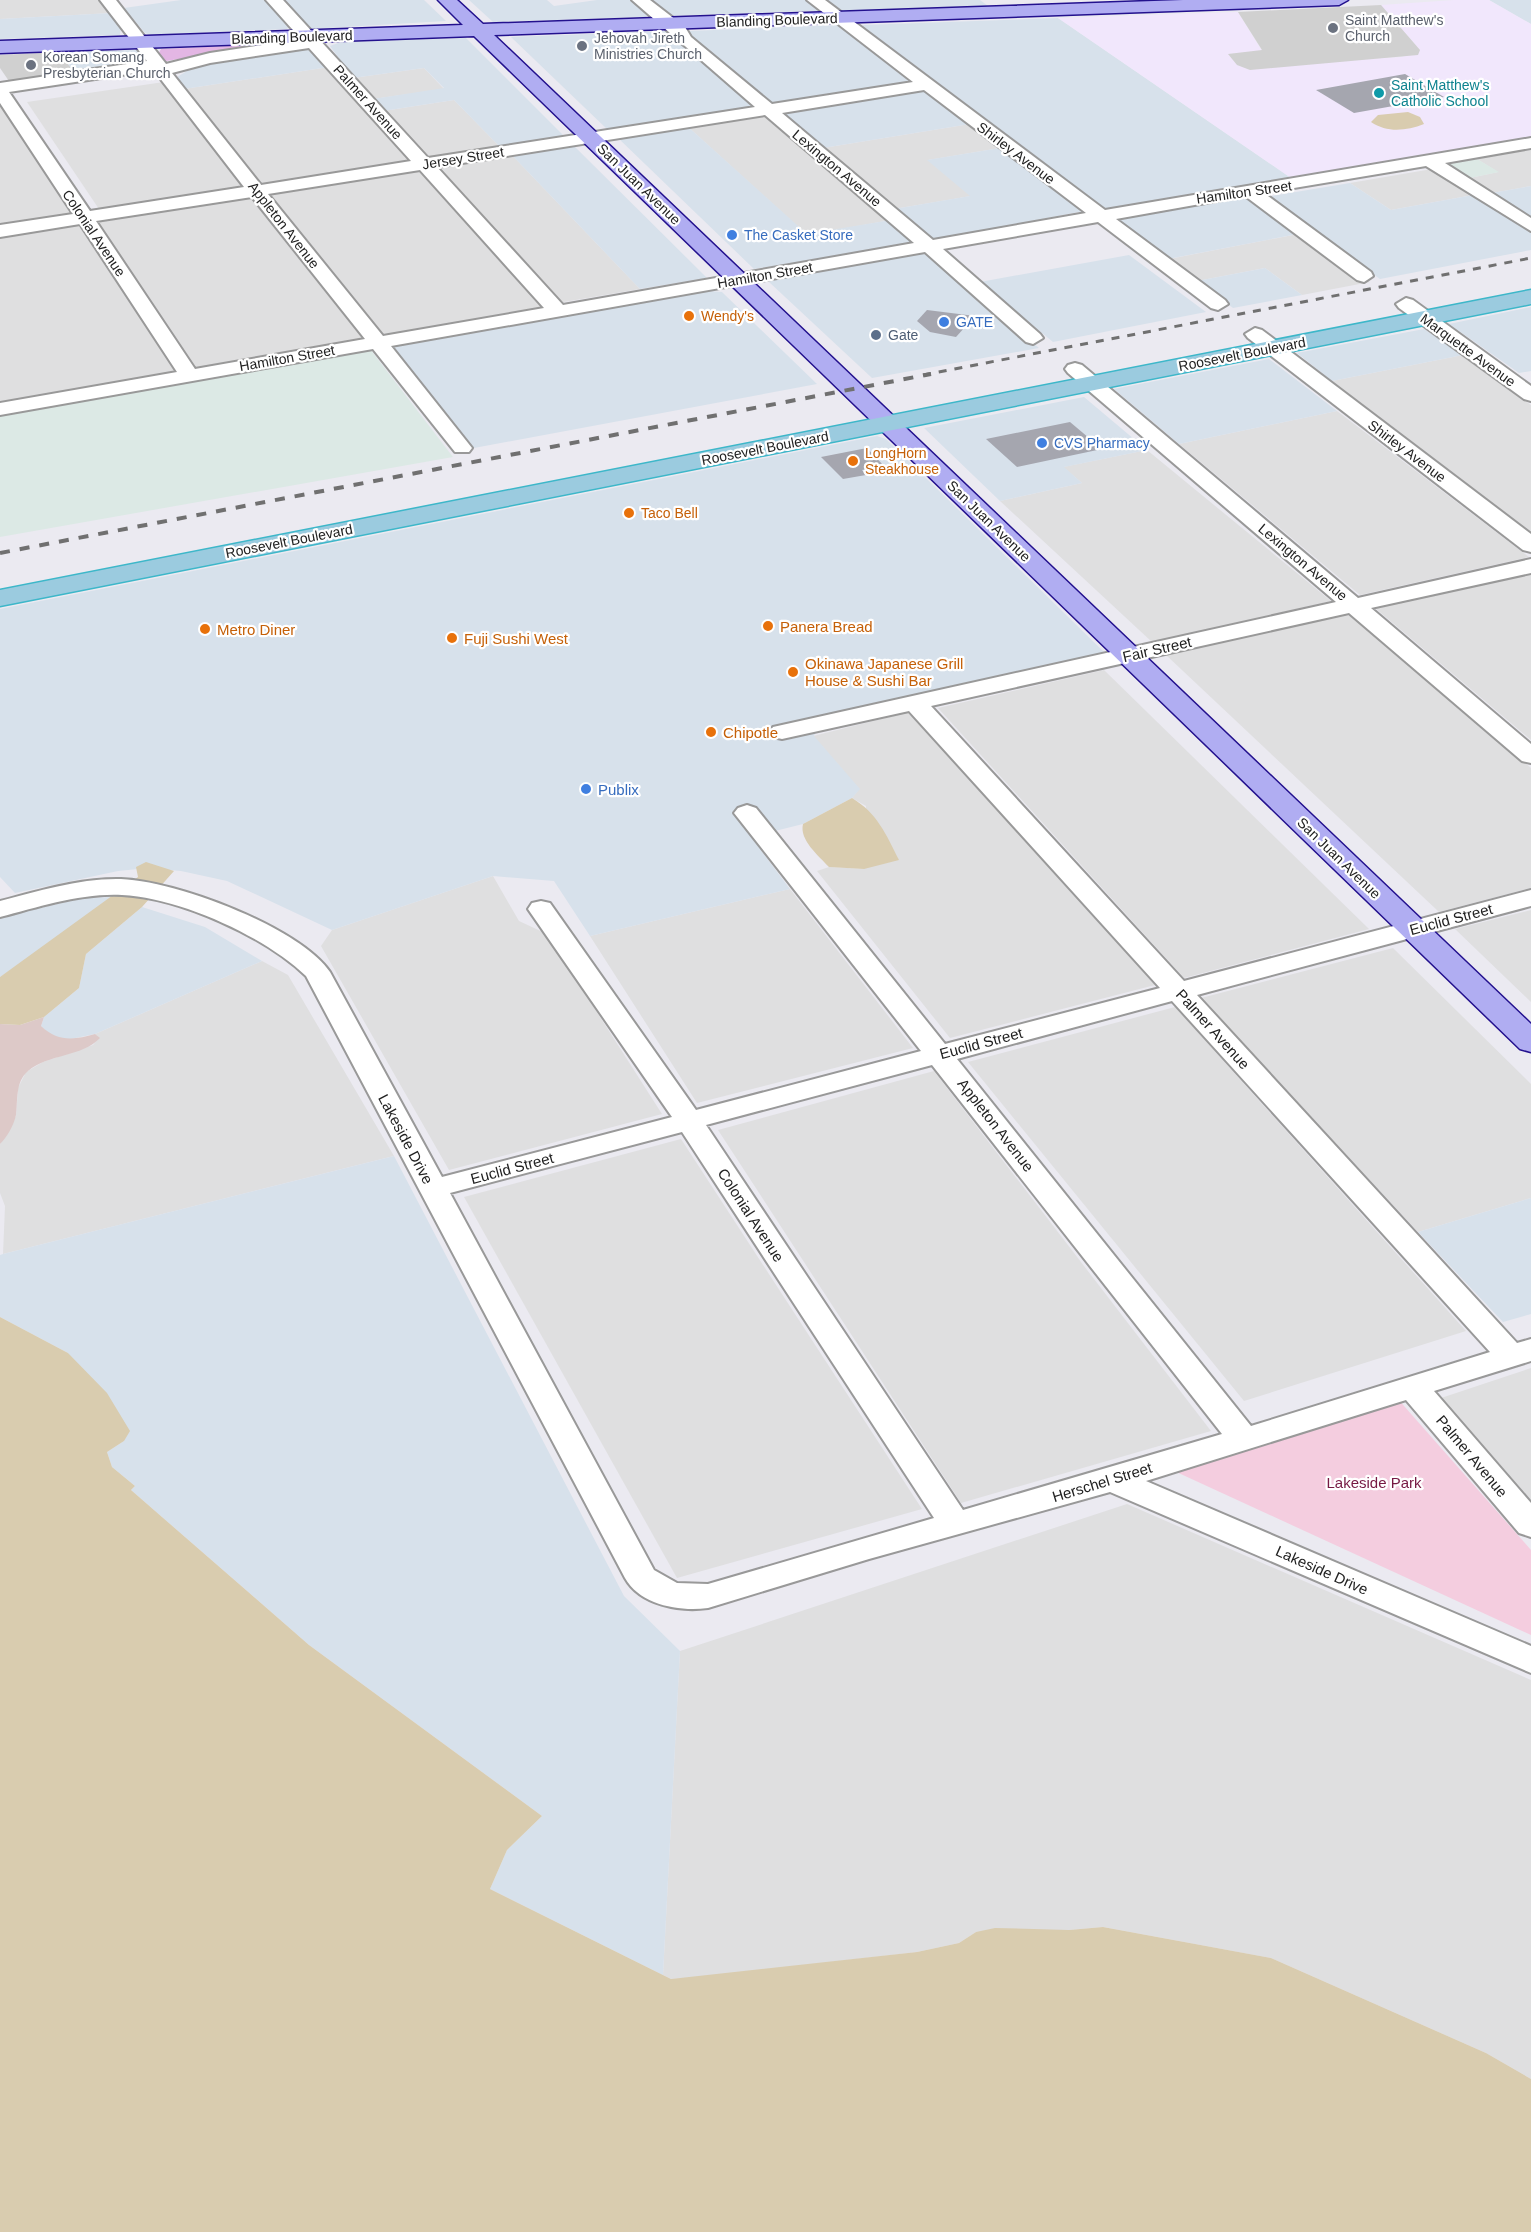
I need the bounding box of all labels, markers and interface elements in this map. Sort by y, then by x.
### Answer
street label: Blanding Boulevard [716,10,838,30]
place label: Saint Matthew's Church [1345,12,1443,44]
marker: Saint Matthew's Church [1326,21,1340,35]
street label: Blanding Boulevard [231,27,353,47]
place label: Jehovah Jireth Ministries Church [594,30,702,62]
marker: Jehovah Jireth Ministries Church [575,39,589,53]
place label: Korean Somang Presbyterian Church [43,49,171,81]
marker: Korean Somang Presbyterian Church [24,58,38,72]
street label: Palmer Avenue [330,61,406,143]
place label: Saint Matthew's Catholic School [1391,77,1489,109]
marker: Saint Matthew's Catholic School [1372,86,1386,100]
street label: Shirley Avenue [974,119,1058,188]
street label: Lexington Avenue [789,126,885,210]
street label: San Juan Avenue [594,140,684,228]
street label: Jersey Street [421,144,505,172]
street label: Hamilton Street [1195,177,1293,207]
street label: Appleton Avenue [245,178,323,272]
street label: Colonial Avenue [59,187,129,279]
place label: The Casket Store [744,227,853,243]
marker: The Casket Store [725,228,739,242]
street label: Hamilton Street [716,259,814,291]
place label: Wendy's [701,308,754,324]
marker: Wendy's [682,309,696,323]
street label: Marquette Avenue [1417,310,1519,390]
place label: GATE [956,314,993,330]
marker: GATE [937,315,951,329]
place label: Gate [888,327,919,343]
marker: Gate [869,328,883,342]
street label: Roosevelt Boulevard [1177,334,1307,374]
street label: Hamilton Street [238,342,336,374]
street label: Shirley Avenue [1365,417,1449,486]
street label: Roosevelt Boulevard [700,428,830,468]
place label: CVS Pharmacy [1054,435,1150,451]
marker: CVS Pharmacy [1035,436,1049,450]
place label: LongHorn Steakhouse [865,445,939,477]
marker: LongHorn Steakhouse [846,454,860,468]
street label: San Juan Avenue [944,477,1034,565]
place label: Taco Bell [641,505,698,521]
marker: Taco Bell [622,506,636,520]
street label: Lexington Avenue [1255,520,1351,604]
street label: Roosevelt Boulevard [224,521,354,561]
place label: Panera Bread [780,618,873,635]
marker: Panera Bread [761,619,775,633]
place label: Metro Diner [217,621,295,638]
marker: Metro Diner [198,622,212,636]
place label: Fuji Sushi West [464,630,569,647]
marker: Fuji Sushi West [445,631,459,645]
street label: Fair Street [1121,633,1194,665]
place label: Okinawa Japanese Grill House & Sushi Bar [805,655,963,689]
marker: Okinawa Japanese Grill House & Sushi Bar [786,665,800,679]
place label: Chipotle [723,724,778,741]
marker: Chipotle [704,725,718,739]
place label: Publix [598,781,639,798]
marker: Publix [579,782,593,796]
street label: San Juan Avenue [1294,814,1384,902]
street label: Euclid Street [1408,900,1495,938]
street label: Palmer Avenue [1173,986,1253,1072]
street label: Euclid Street [938,1024,1025,1062]
street label: Appleton Avenue [954,1075,1038,1175]
street label: Lakeside Drive [375,1091,437,1187]
street label: Euclid Street [469,1149,556,1187]
street label: Colonial Avenue [714,1165,788,1265]
street label: Palmer Avenue [1433,1412,1511,1500]
street label: Herschel Street [1050,1459,1155,1505]
park label: Lakeside Park [1326,1474,1422,1491]
street label: Lakeside Drive [1273,1542,1371,1598]

